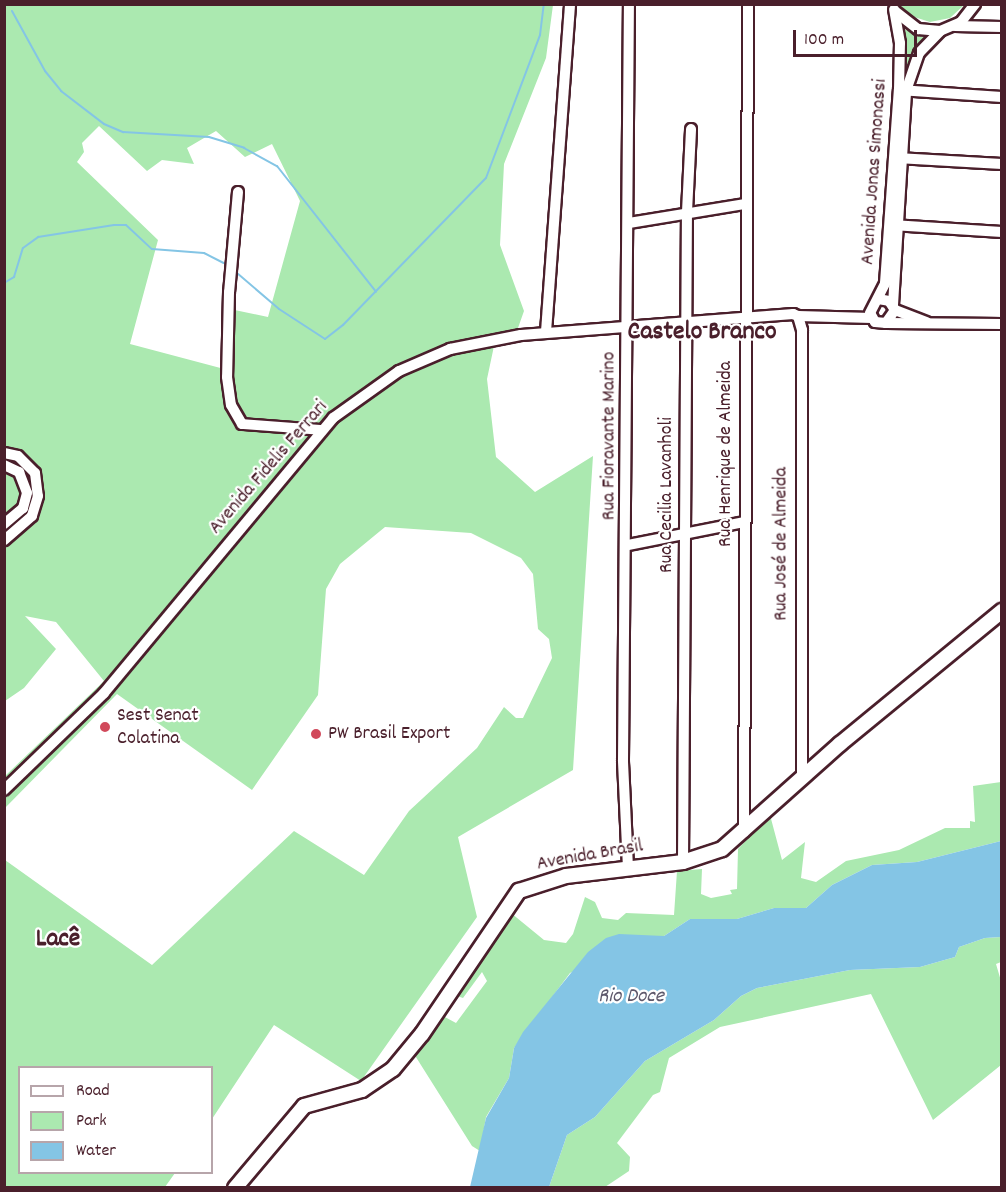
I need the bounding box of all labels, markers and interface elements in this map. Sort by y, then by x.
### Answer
scale bar [796,18,920,56]
text: 100 m [804,28,844,53]
street label: Avenida Jonas Simonassi [857,78,893,266]
district label: Castelo Branco [628,317,776,349]
street label: Rua Fioravante Marino [598,352,622,520]
street label: Rua Henrique de Almeida [714,361,738,547]
street label: Avenida Fidelis Ferrari [204,396,334,540]
street label: Rua Cecilia Lavanholi [655,417,679,573]
street label: Rua José de Almeida [770,467,794,621]
place label: Sest Senat Colatina [117,704,199,751]
marker: Sest Senat Colatina [98,720,112,734]
place label: PW Brasil Export [328,722,450,746]
marker: PW Brasil Export [309,727,323,741]
street label: Avenida Brasil [535,835,645,877]
district label: Lacê [36,924,80,956]
water label: Rio Doce [598,984,664,1010]
legend [18,1066,213,1174]
text: Road [76,1079,110,1104]
text: Park [76,1109,107,1134]
text: Water [76,1139,116,1164]

